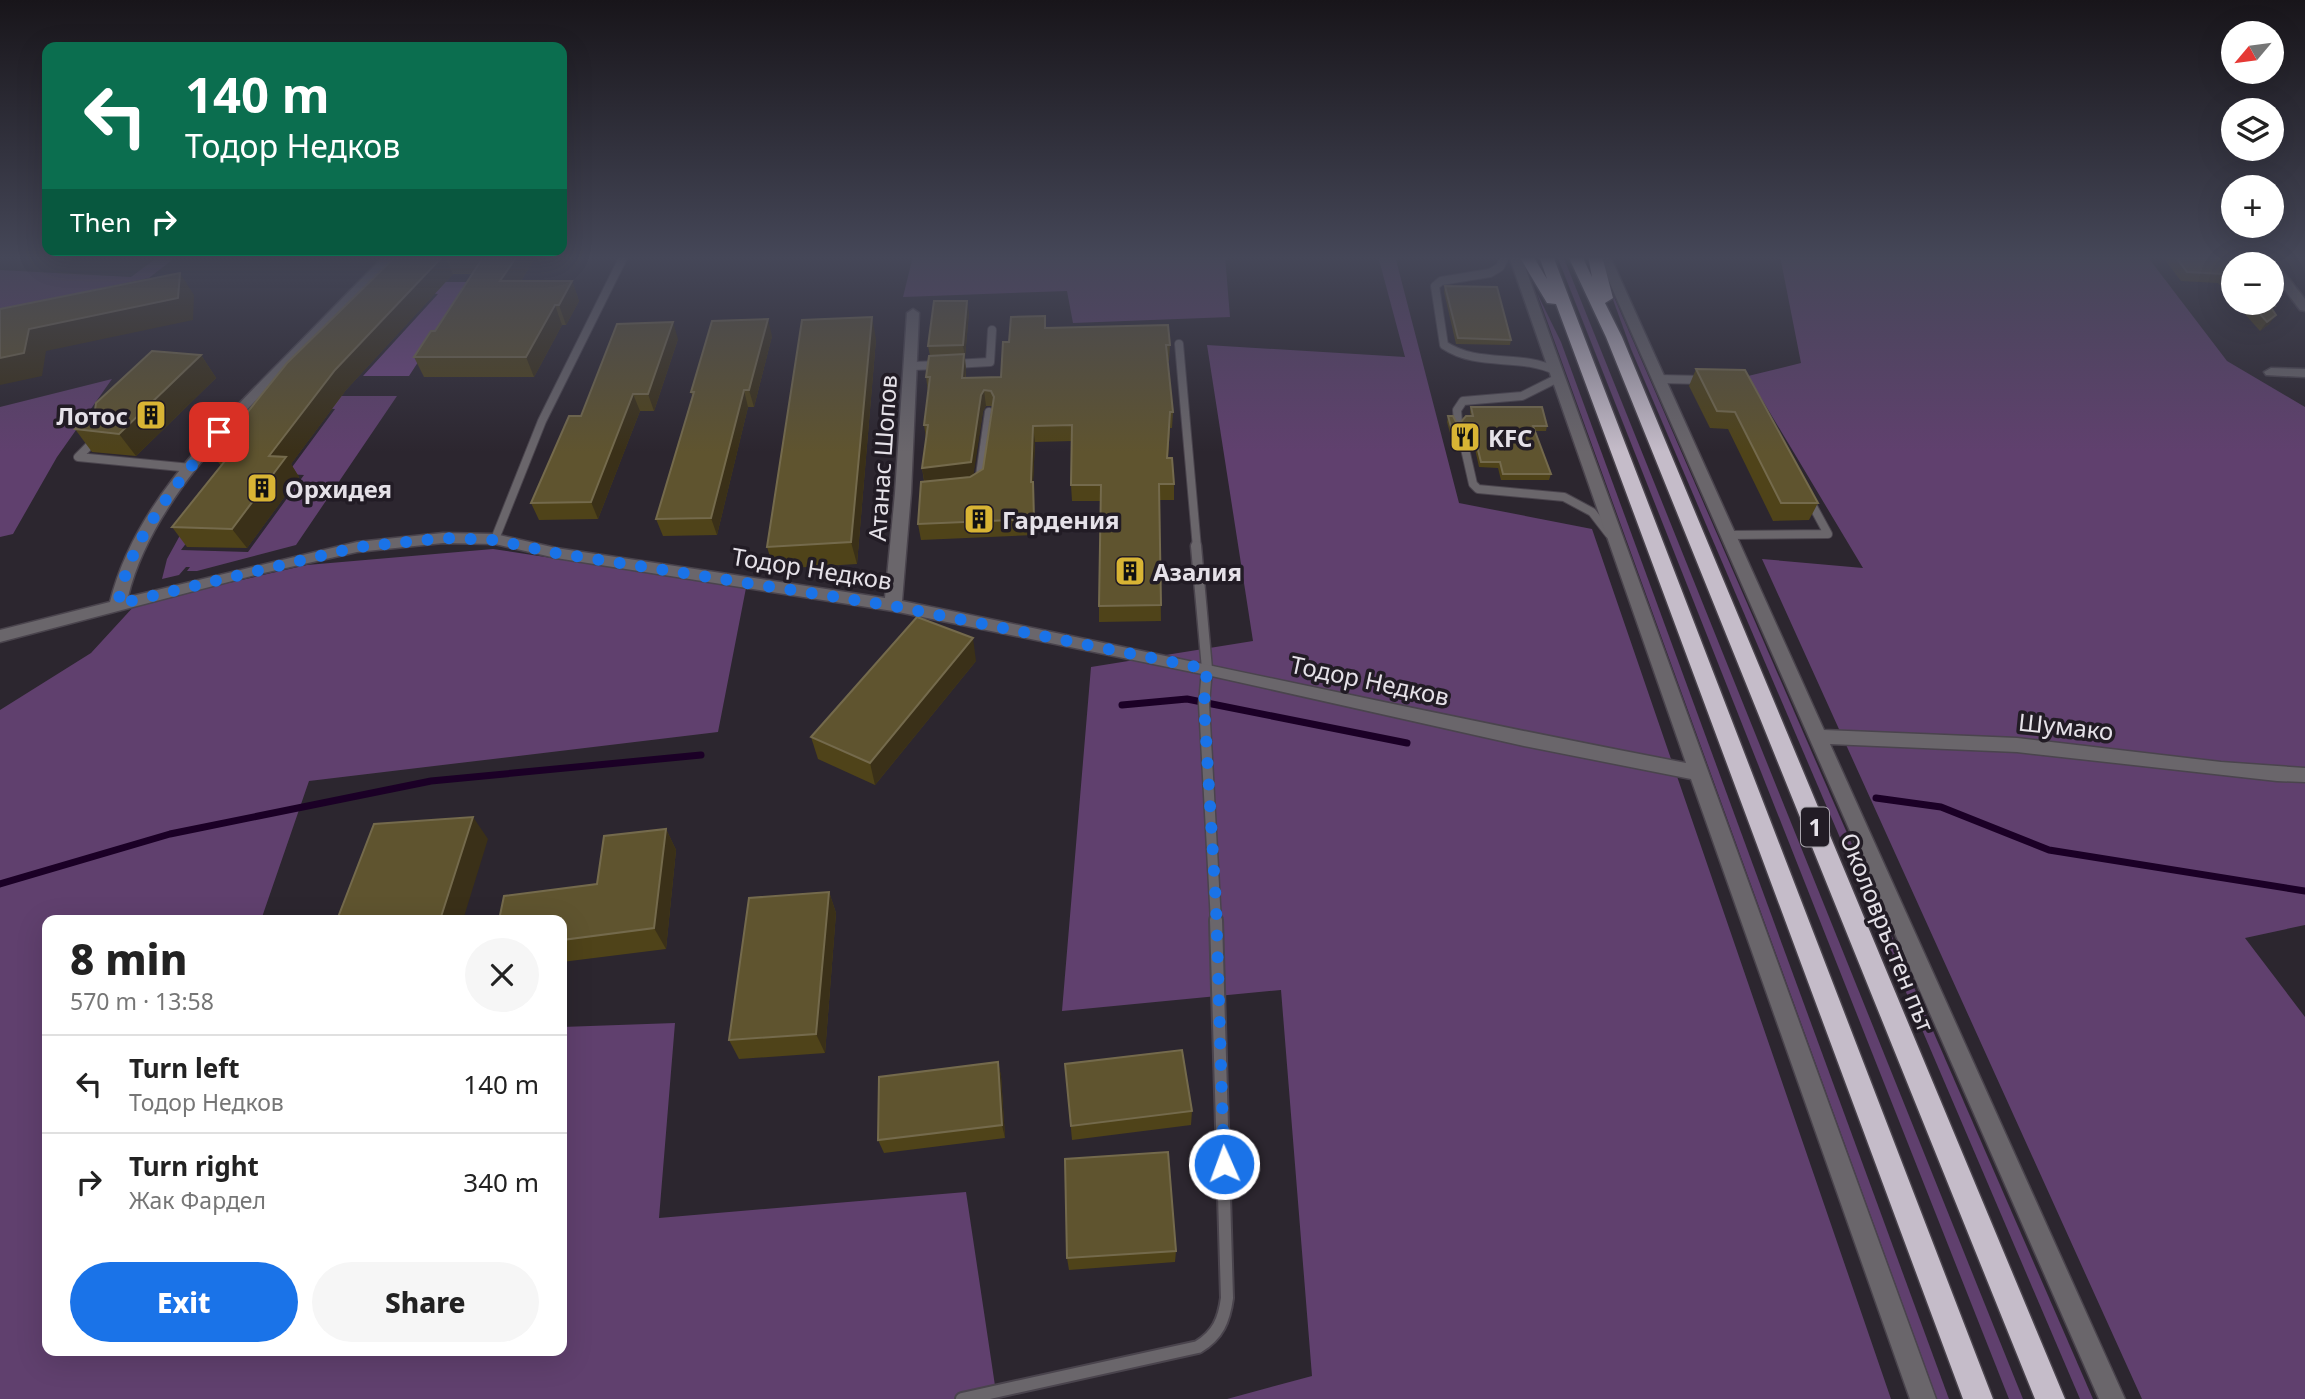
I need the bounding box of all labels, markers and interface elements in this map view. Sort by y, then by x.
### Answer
north arrow [2221,21,2284,84]
map controls [2221,21,2284,315]
text: 140 m [185,61,330,127]
icon: left [70,70,161,161]
button: layers [2221,98,2284,161]
text: Тодор Недков [185,124,400,167]
button: + [2221,175,2284,238]
icon: right [145,203,183,241]
text: Then [70,204,131,240]
button: − [2221,252,2284,315]
street label: Атанас Шопов [860,374,904,542]
building icon: Лотос [134,398,168,432]
place label: Лотос [56,399,128,432]
pin [189,402,249,462]
icon: arrive [200,413,238,451]
restaurant icon: KFC [1448,420,1482,454]
place label: KFC [1488,421,1533,454]
building icon: Орхидея [245,471,279,505]
place label: Орхидея [285,472,392,505]
building icon: Гардения [962,502,996,536]
place label: Гардения [1002,503,1120,536]
street label: Тодор Недков [730,539,894,597]
building icon: Азалия [1113,554,1147,588]
place label: Азалия [1153,555,1242,588]
street label: Тодор Недков [1288,647,1452,713]
street label: Шумако [2017,705,2115,747]
road number: 1 [1801,807,1829,846]
street label: Околовръстен път [1833,827,1943,1037]
text: 8 min [70,930,187,987]
button: close [465,938,539,1012]
text: 570 m · 13:58 [70,985,214,1017]
text: Turn left [129,1050,240,1086]
icon: left [70,1065,108,1103]
text: 140 m [463,1066,539,1102]
text: Тодор Недков [129,1086,284,1118]
position arrow [1187,1127,1261,1201]
text: Turn right [129,1148,259,1184]
icon: right [70,1163,108,1201]
text: 340 m [463,1164,539,1200]
text: Жак Фардел [129,1184,266,1216]
button: Exit [70,1262,298,1342]
button: Share [312,1262,539,1342]

